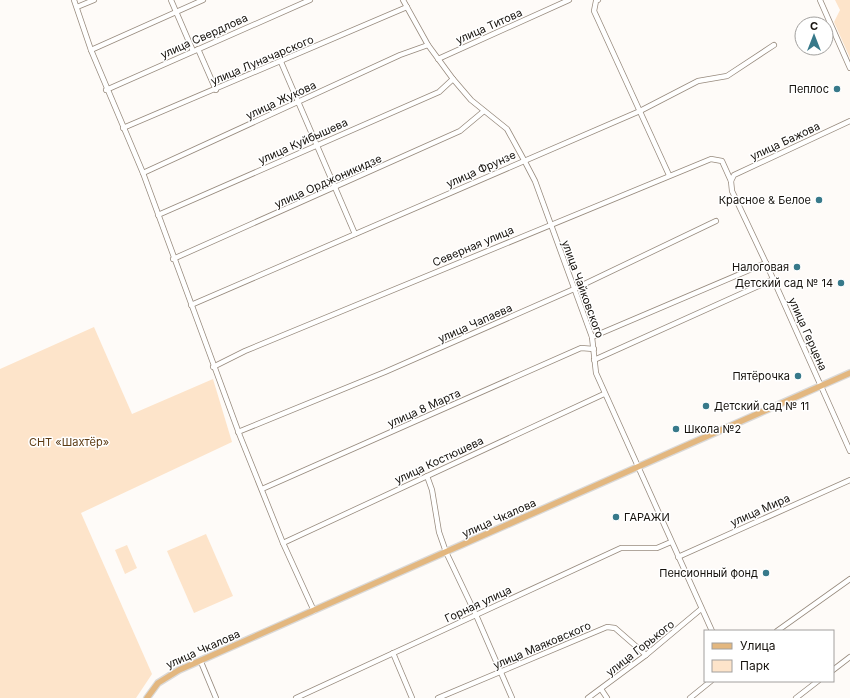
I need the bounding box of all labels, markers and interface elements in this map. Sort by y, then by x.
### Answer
street label: улица Титова [454,5,524,47]
street label: улица Свердлова [158,10,250,62]
north arrow [794,16,834,56]
text: С [810,19,818,33]
street label: улица Луначарского [208,32,316,88]
street label: улица Жукова [244,78,318,122]
place label: Пеплос [789,82,829,96]
marker: Пеплос [832,84,842,94]
street label: улица Куйбышева [256,115,350,167]
street label: улица Бажова [748,119,822,163]
street label: улица Фрунзе [444,147,518,191]
street label: улица Орджоникидзе [272,151,384,211]
place label: Красное & Белое [719,193,811,207]
marker: Красное & Белое [814,195,824,205]
street label: Северная улица [430,223,516,269]
street label: улица Чайковского [559,238,607,340]
place label: Налоговая [732,260,789,274]
marker: Налоговая [792,262,802,272]
place label: Детский сад № 14 [735,276,833,290]
marker: Детский сад № 14 [836,278,846,288]
street label: улица Герцена [786,295,830,373]
street label: улица Чапаева [436,300,514,346]
place label: Пятёрочка [732,369,790,383]
marker: Пятёрочка [793,371,803,381]
street label: улица 8 Марта [385,386,463,430]
place label: Детский сад № 11 [714,399,809,413]
marker: Детский сад № 11 [701,401,711,411]
place label: Школа №2 [684,422,741,436]
marker: Школа №2 [671,424,681,434]
street label: улица Костюшева [392,433,486,487]
park label: СНТ «Шахтёр» [29,435,109,449]
street label: улица Мира [728,491,792,529]
street label: улица Чкалова [460,495,538,541]
place label: ГАРАЖИ [624,510,670,524]
marker: ГАРАЖИ [611,512,621,522]
place label: Пенсионный фонд [659,566,758,580]
marker: Пенсионный фонд [761,568,771,578]
street label: Горная улица [442,582,514,626]
street label: улица Горького [603,617,677,679]
street label: улица Маяковского [491,618,593,672]
street label: улица Чкалова [164,626,242,672]
legend [704,630,834,682]
text: Улица [740,638,775,653]
text: Парк [740,658,770,673]

